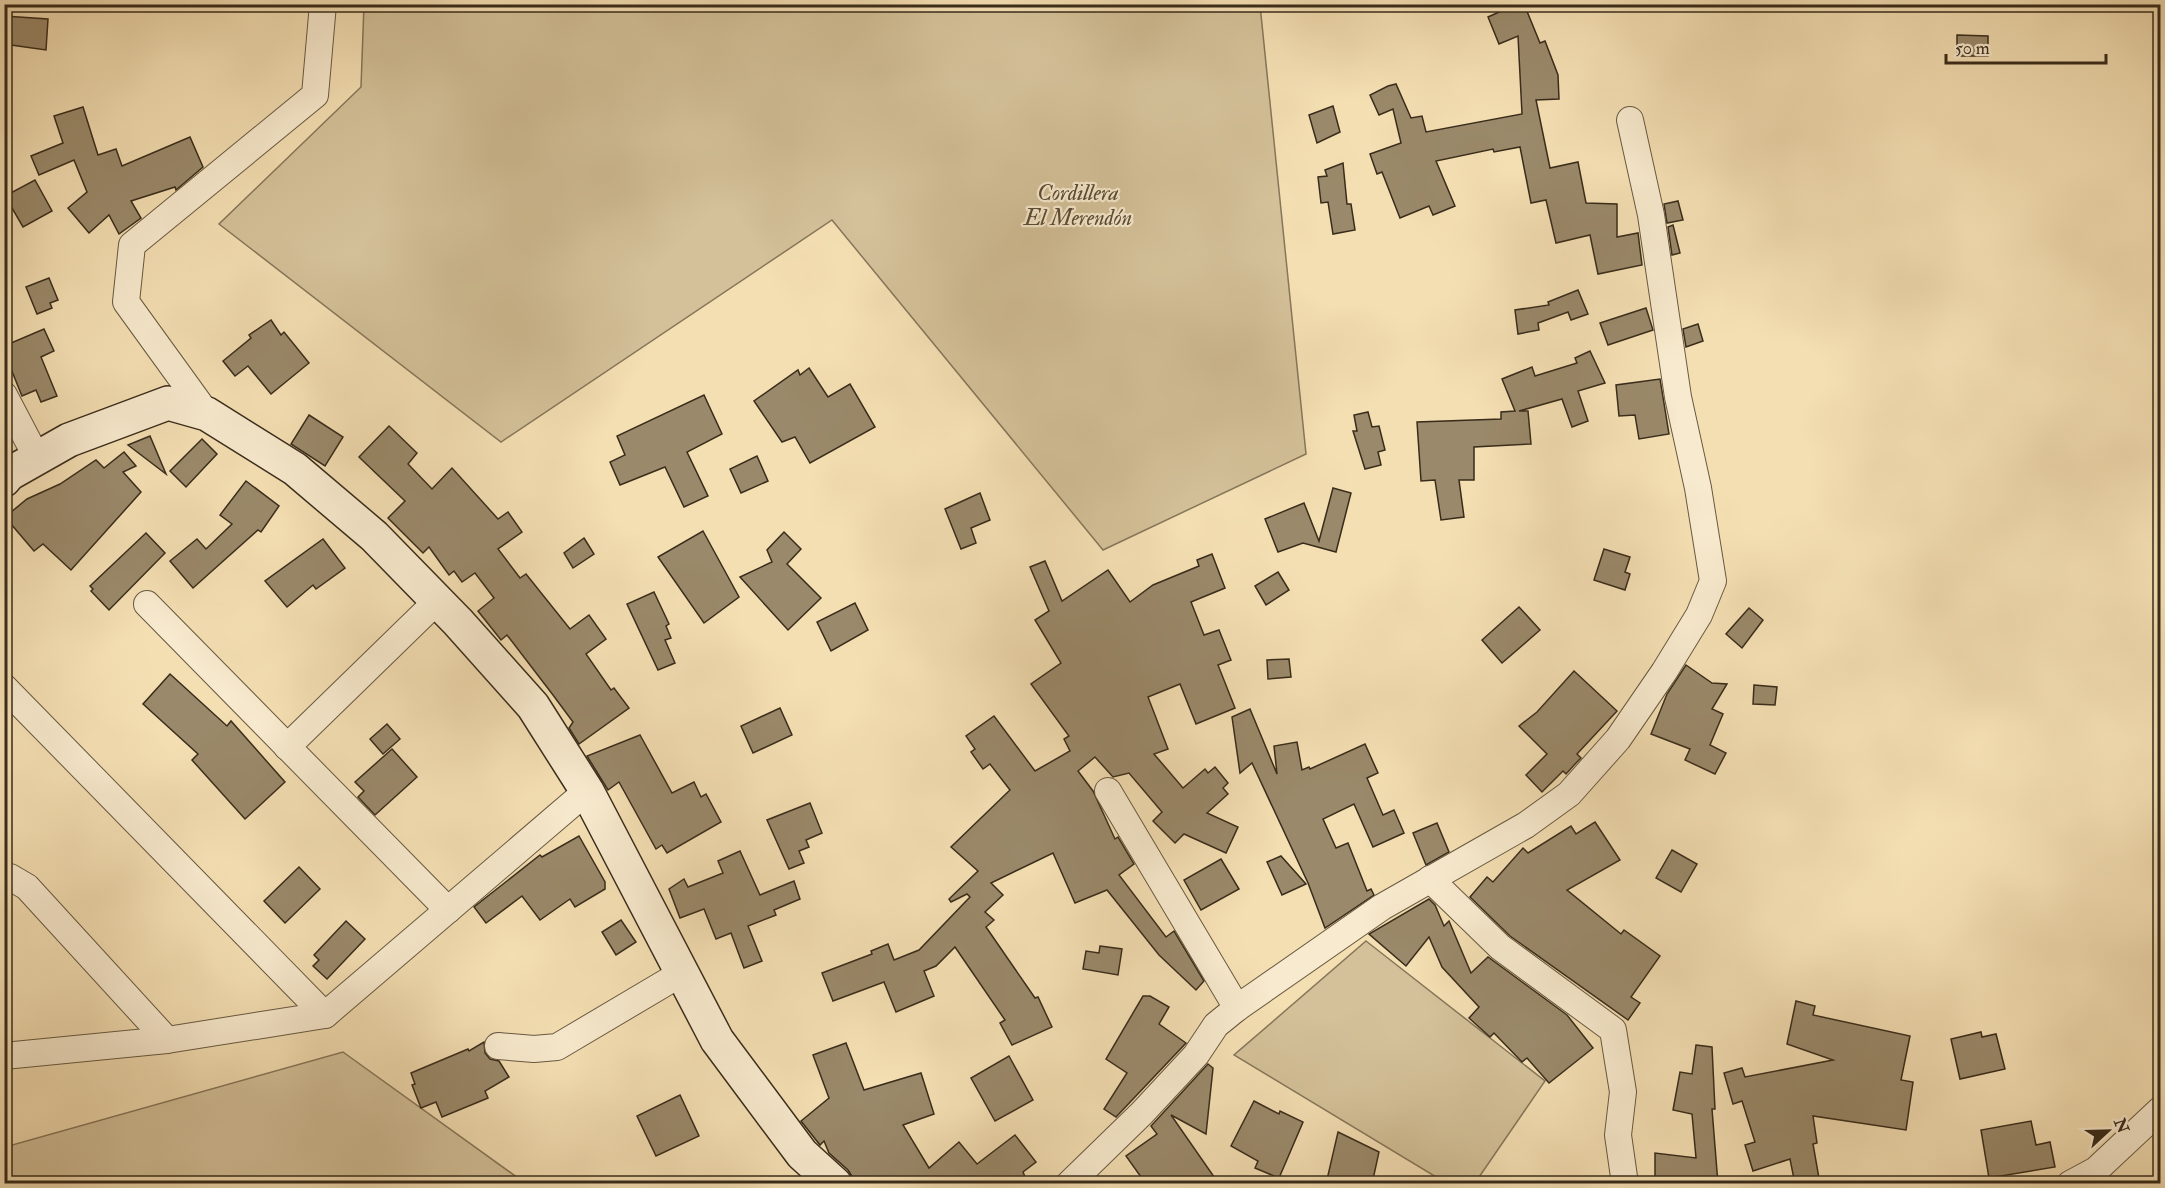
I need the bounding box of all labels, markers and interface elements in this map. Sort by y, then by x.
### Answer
scale bar [1946,27,2106,65]
text: 50 m [1955,37,1990,60]
park label: Cordillera El Merendón [1022,179,1132,232]
north arrow [2078,1101,2138,1161]
text: N [2109,1114,2133,1137]

